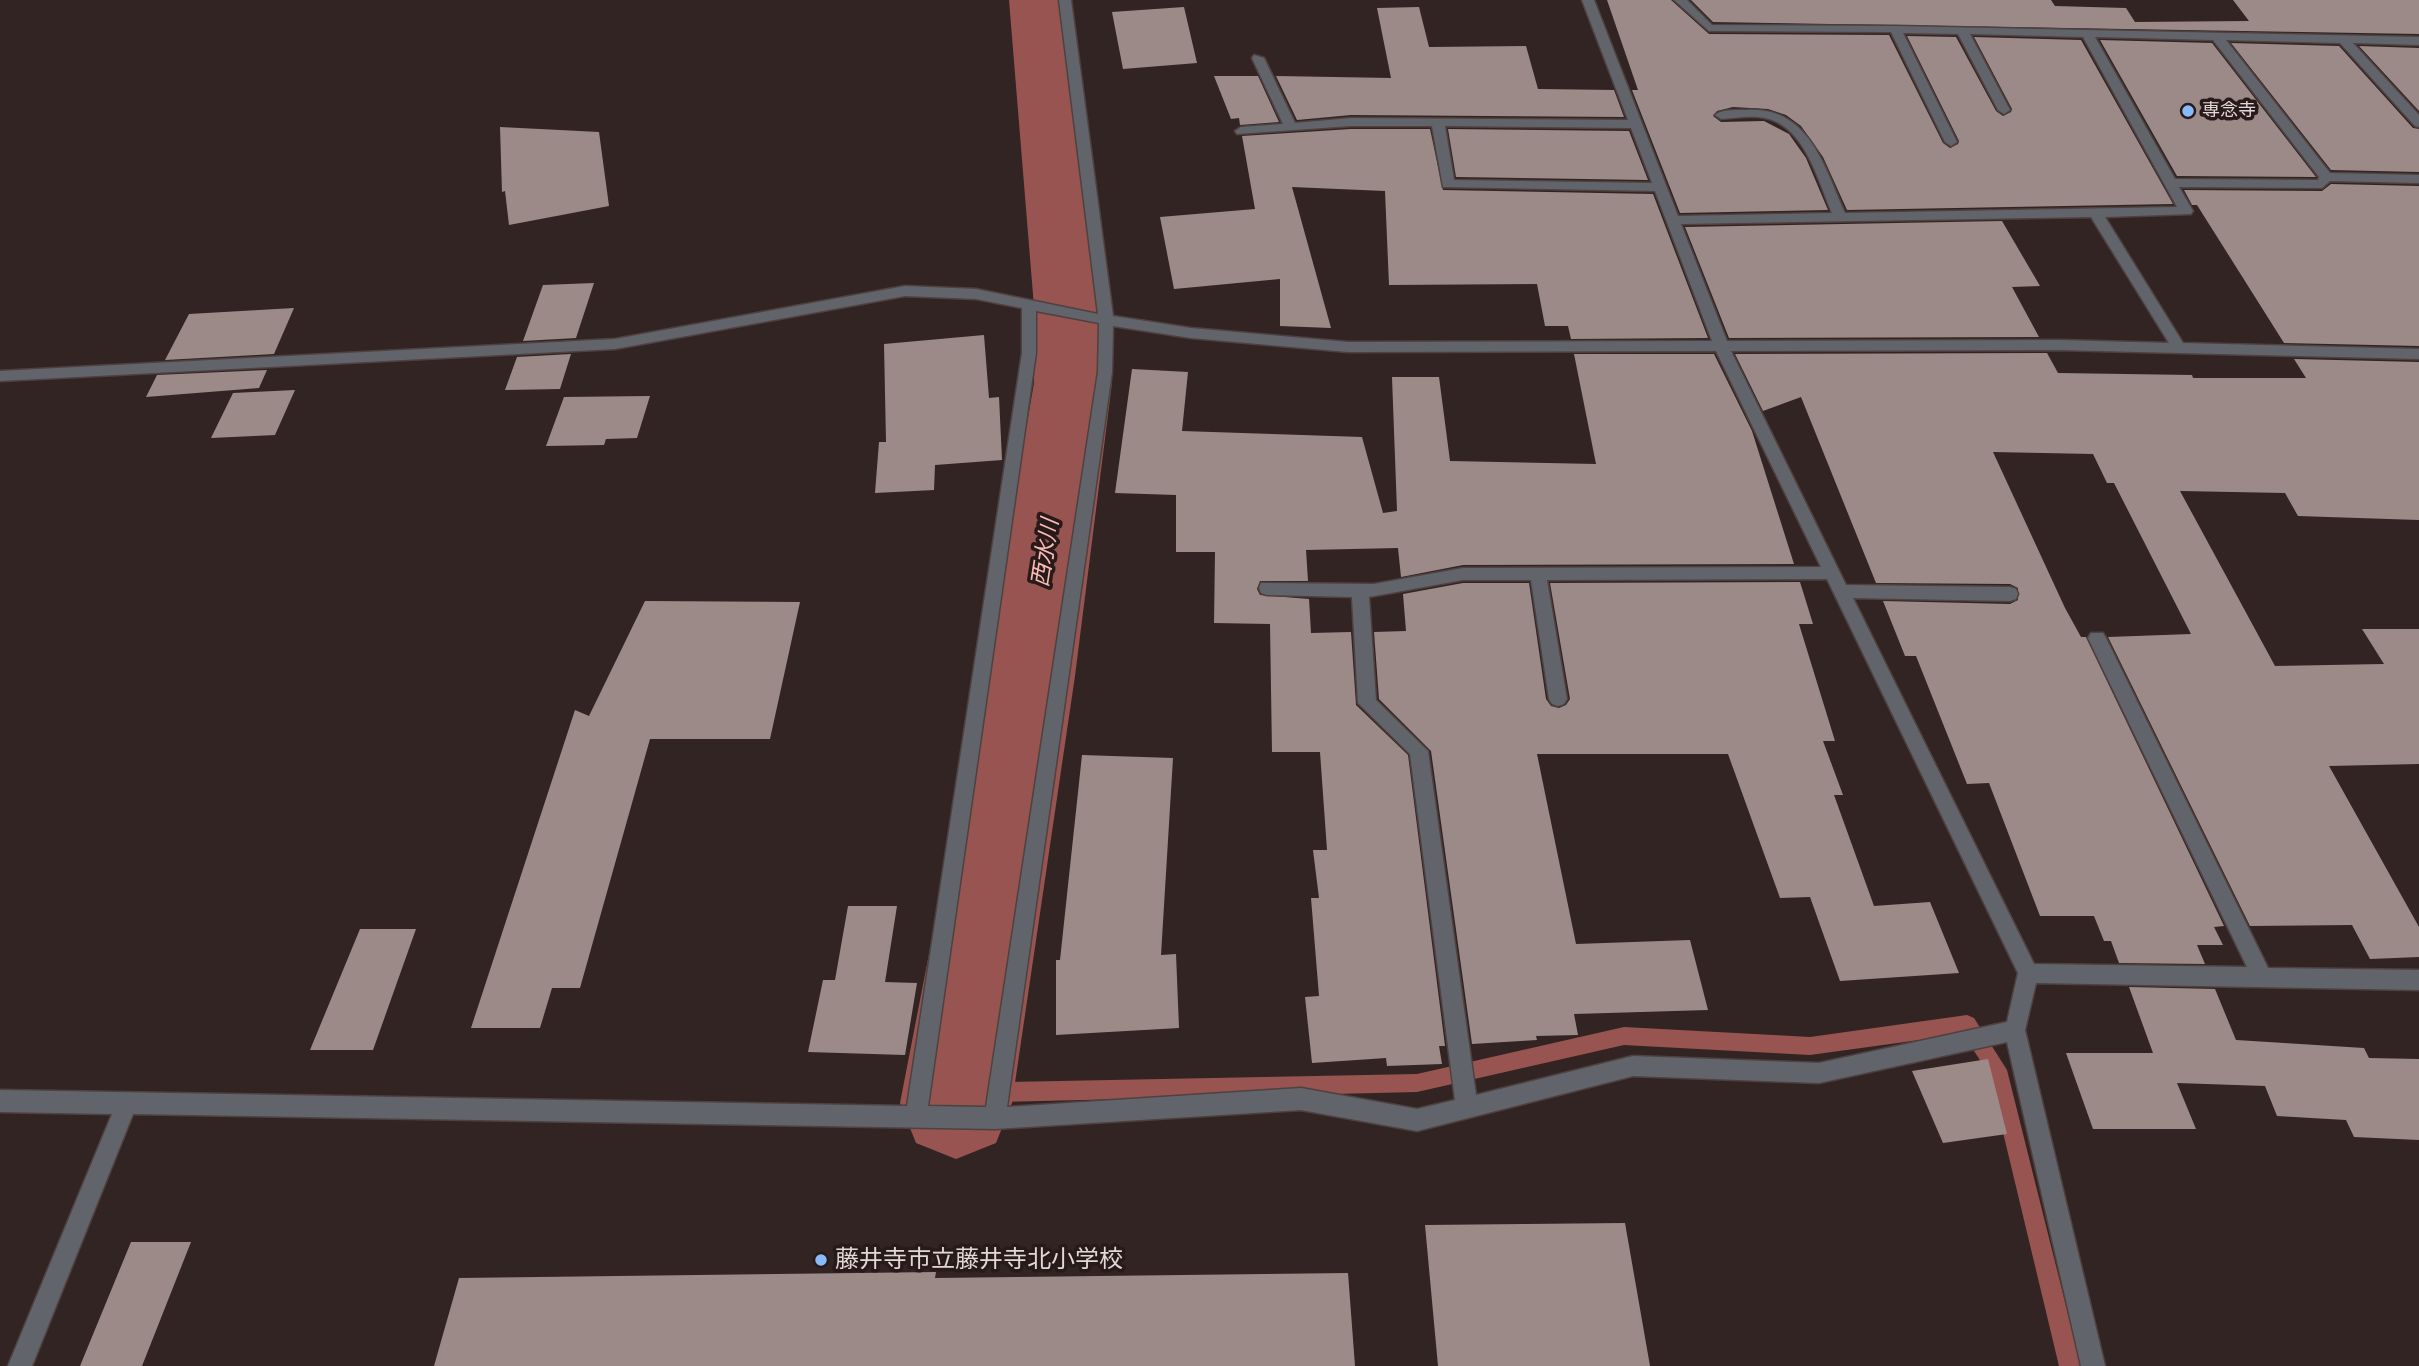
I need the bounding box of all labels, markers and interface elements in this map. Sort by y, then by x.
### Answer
place label: 専念寺 [2202,100,2256,122]
marker: 専念寺 [2180,103,2196,119]
water label: 西水川 [1027,517,1065,589]
place label: 藤井寺市立藤井寺北小学校 [835,1246,1123,1274]
marker: 藤井寺市立藤井寺北小学校 [813,1252,829,1268]

